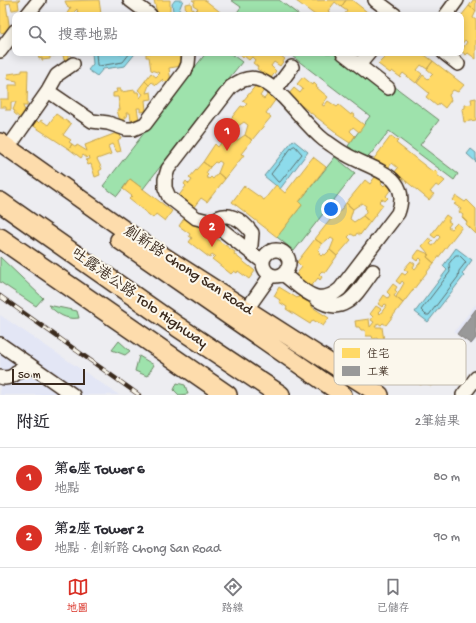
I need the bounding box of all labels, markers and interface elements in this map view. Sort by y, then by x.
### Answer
search box [12,12,464,56]
icon: search [26,23,48,45]
text: 搜尋地點 [58,27,118,45]
pin: 1 [214,118,240,151]
your location [321,199,341,219]
pin: 2 [199,214,225,247]
street label: 創新路 Chong San Road [120,222,258,320]
street label: 吐露港公路 Tolo Highway [67,245,211,353]
legend [334,339,466,385]
text: 住宅 [367,348,389,361]
text: 工業 [367,365,389,379]
scale bar [12,367,85,386]
text: 50 m [18,370,40,382]
text: 附近 [16,414,50,434]
text: 2筆結果 [415,415,460,430]
text: 第6座 Tower 6 [54,461,145,479]
text: 1 [26,470,32,485]
text: 80 m [433,470,460,485]
text: 地點 [54,482,80,497]
text: 第2座 Tower 2 [54,521,144,539]
text: 2 [26,530,32,545]
text: 90 m [434,530,460,545]
text: 地點 · 創新路 Chong San Road [54,542,221,557]
tab: 地圖 [67,576,89,615]
tab: 路線 [222,576,244,615]
tab: 已儲存 [377,576,410,615]

